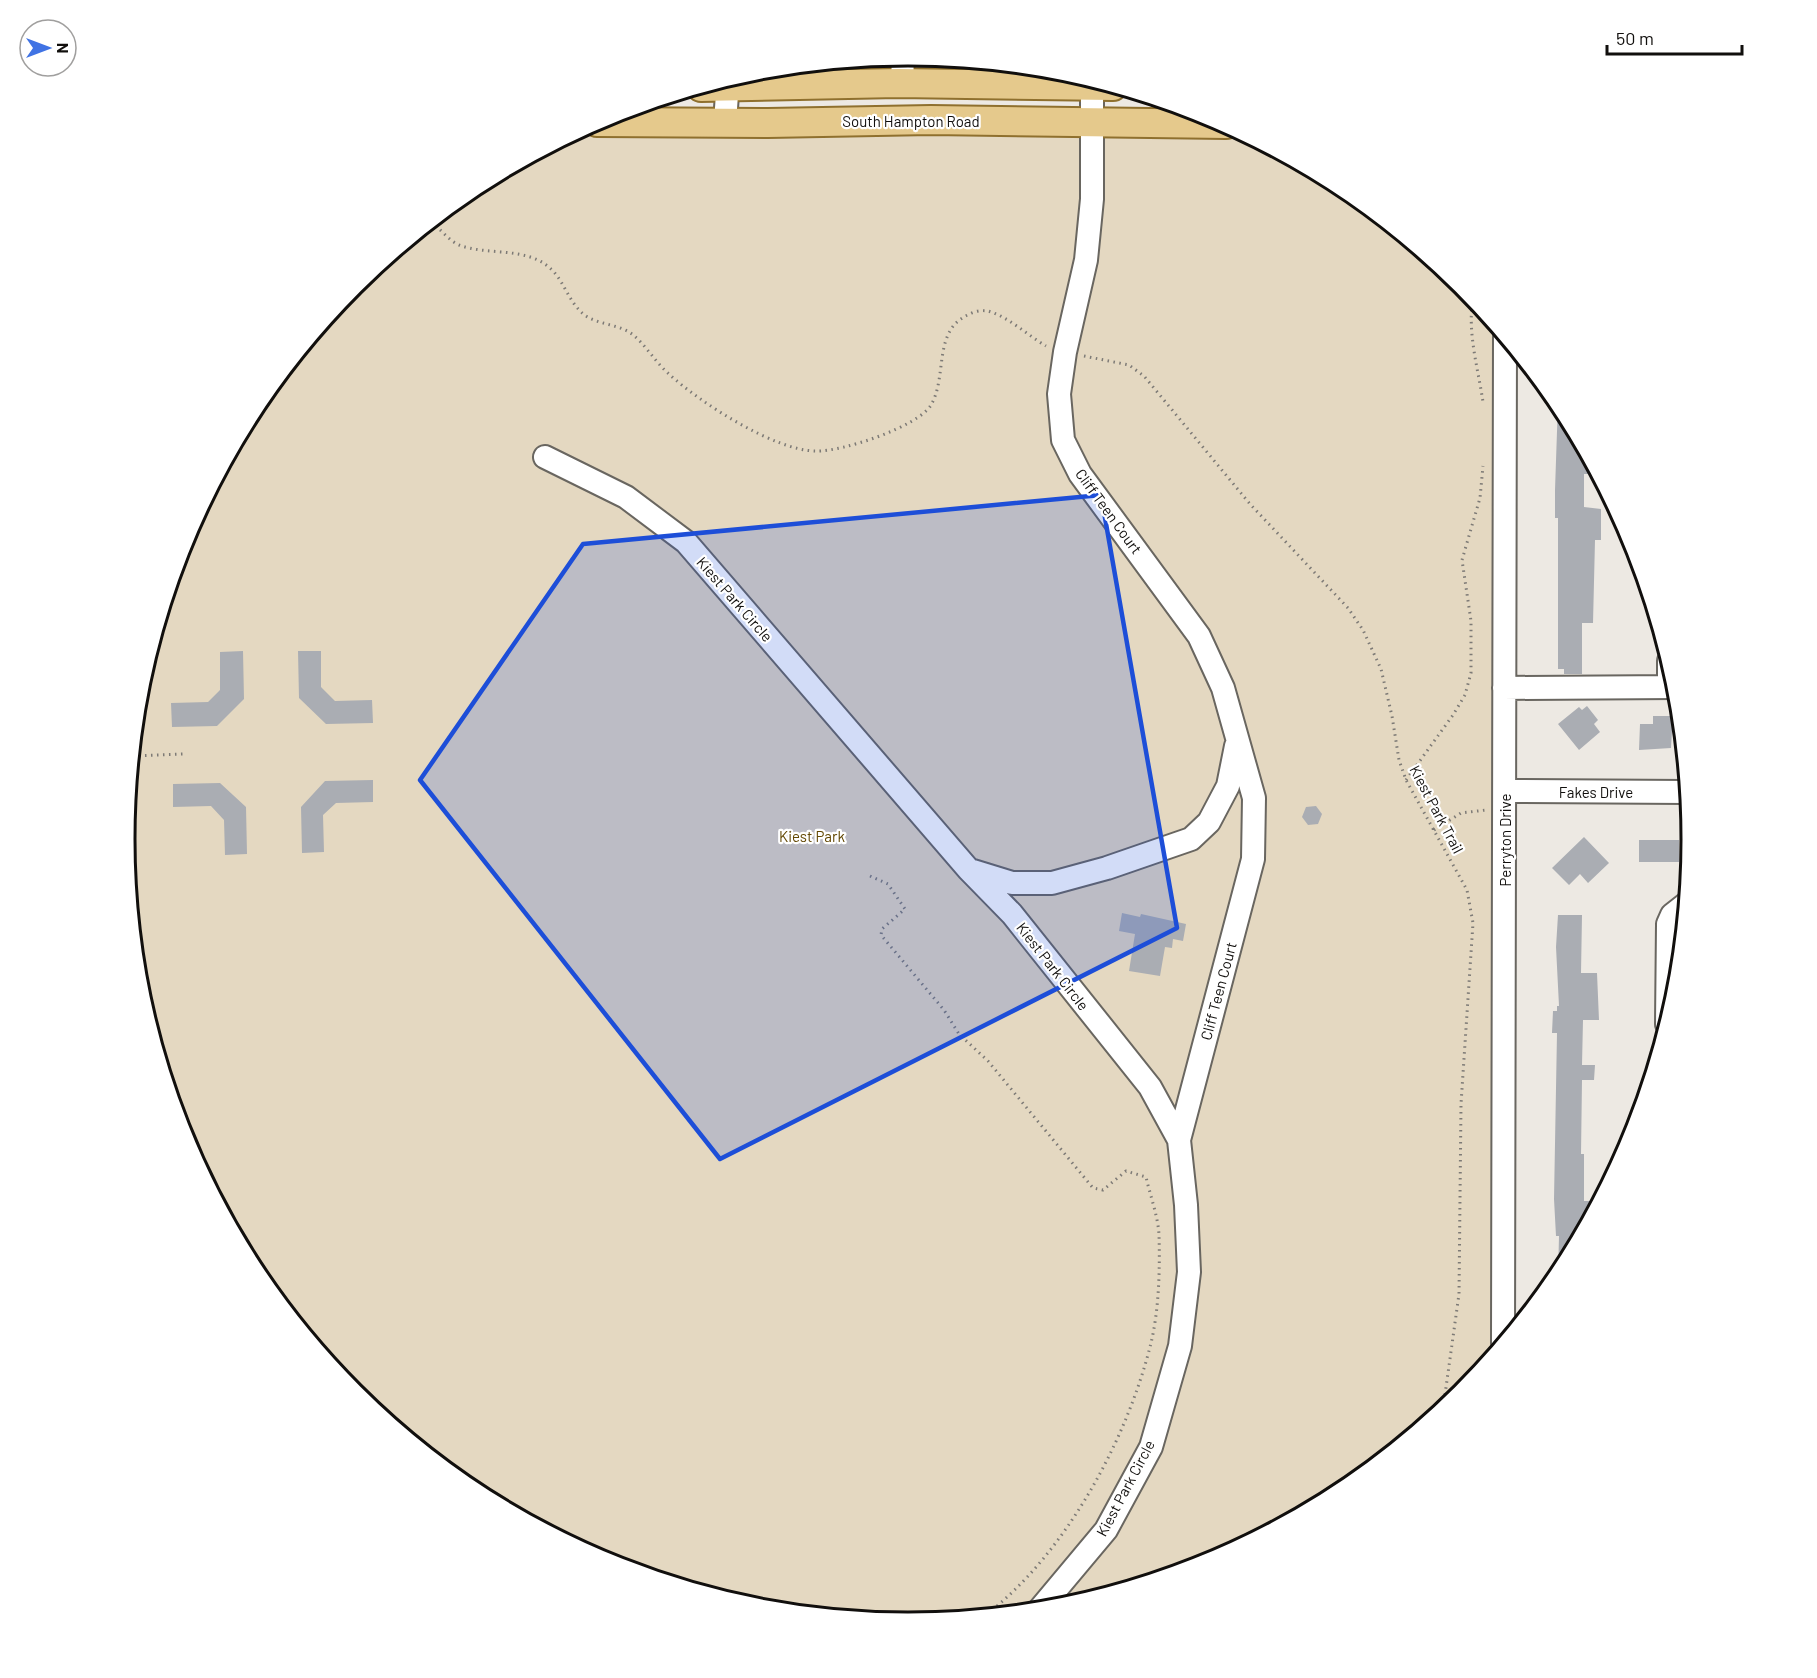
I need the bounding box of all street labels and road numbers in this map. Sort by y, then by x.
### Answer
street label: South Hampton Road [842,112,980,130]
street label: Cliff Teen Court [1072,465,1146,557]
street label: Kiest Park Circle [693,553,777,645]
street label: Kiest Park Trail [1406,762,1468,856]
street label: Fakes Drive [1559,783,1633,801]
street label: Perryton Drive [1496,794,1514,886]
street label: Kiest Park Circle [1013,918,1093,1014]
street label: Cliff Teen Court [1196,940,1240,1042]
street label: Kiest Park Circle [1092,1437,1158,1539]

